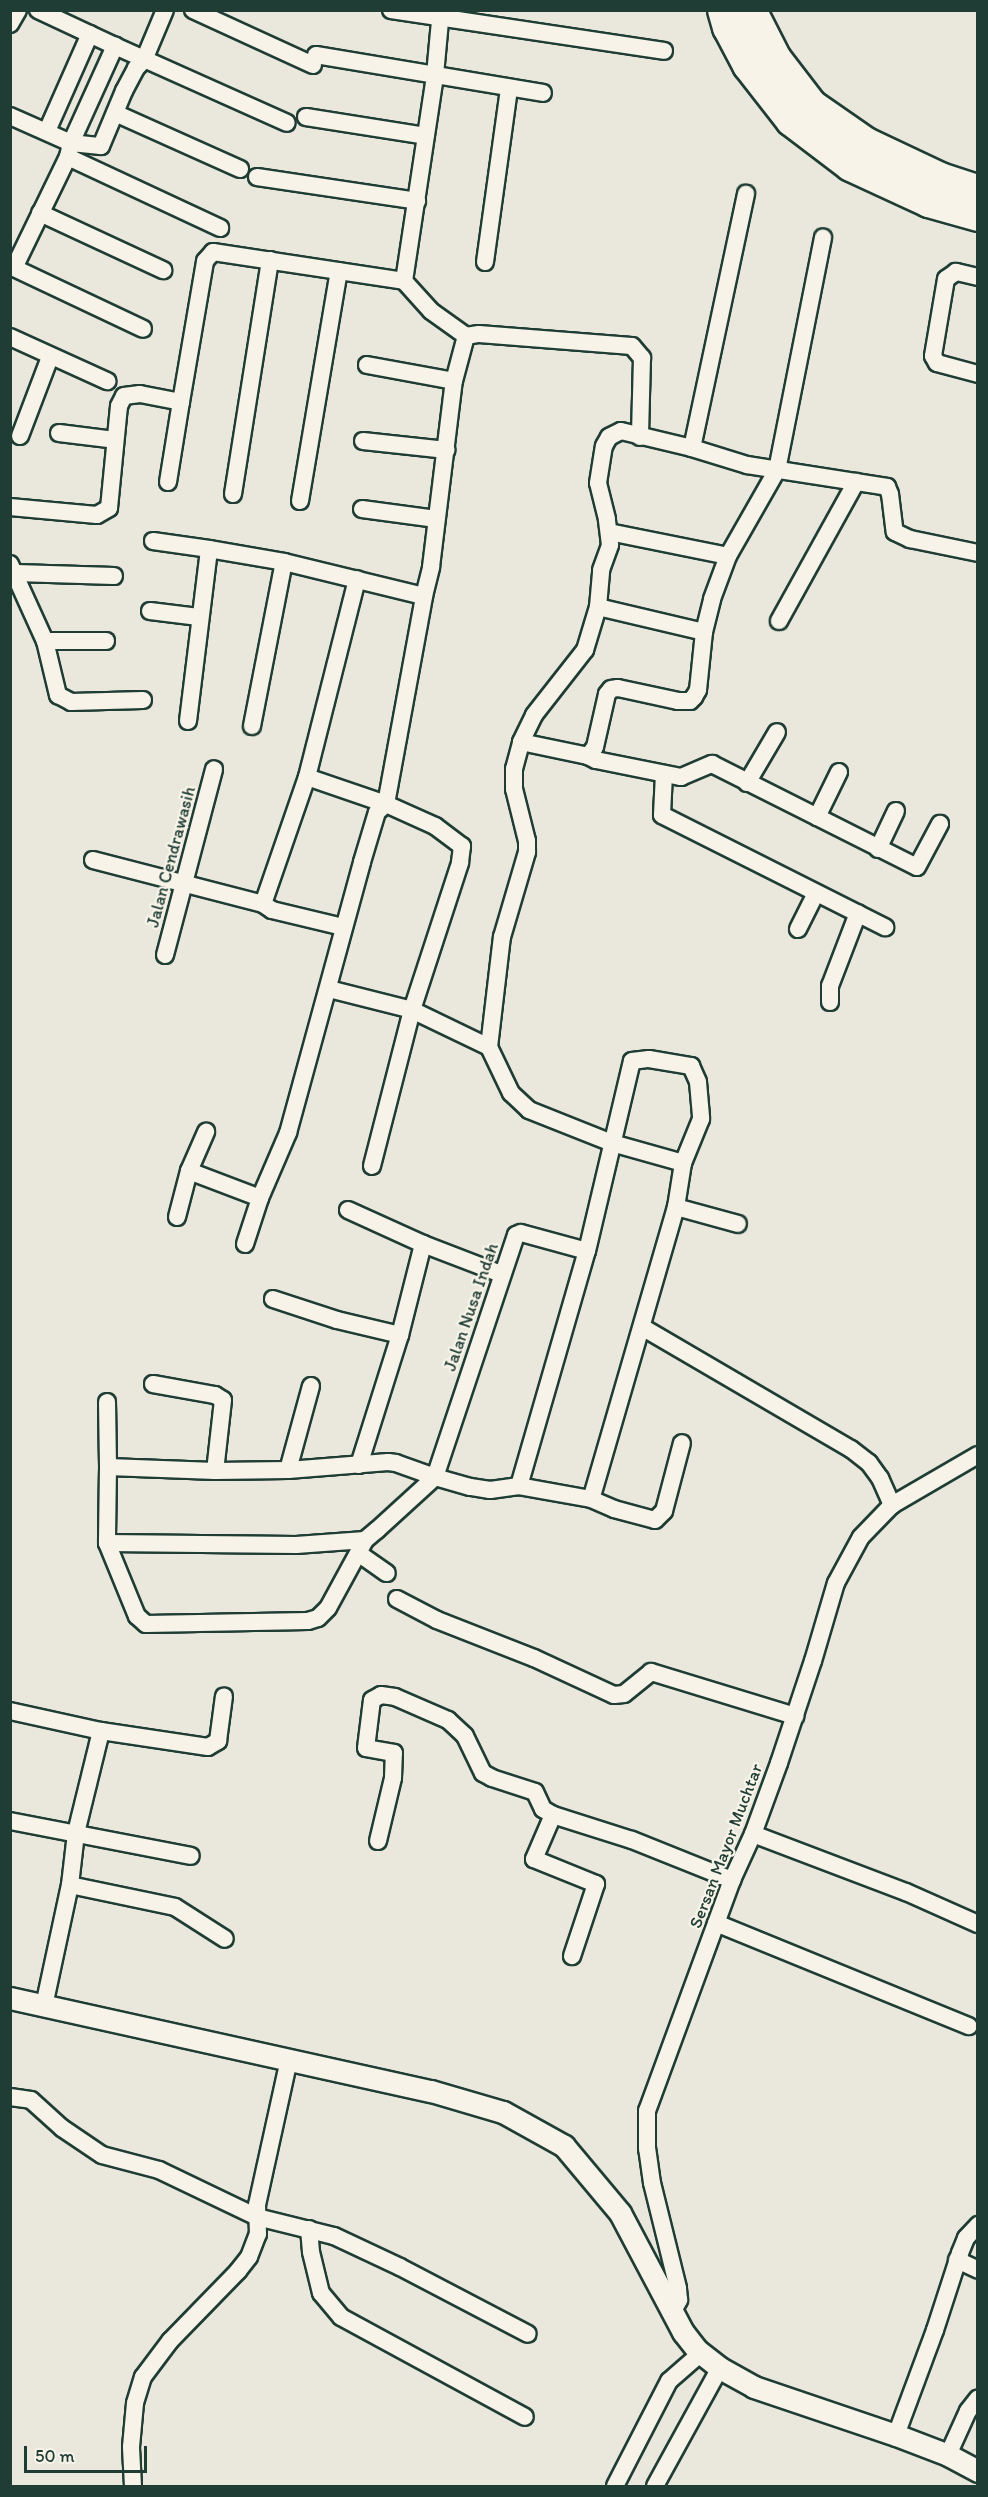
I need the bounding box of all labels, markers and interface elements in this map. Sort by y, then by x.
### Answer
street label: Jalan Cendrawasih [142,784,200,930]
street label: Jalan Nusa Indah [439,1240,503,1374]
street label: Sersan Mayor Muchtar [685,1761,767,1931]
scale bar [27,2434,150,2472]
text: 50 m [35,2445,75,2467]

